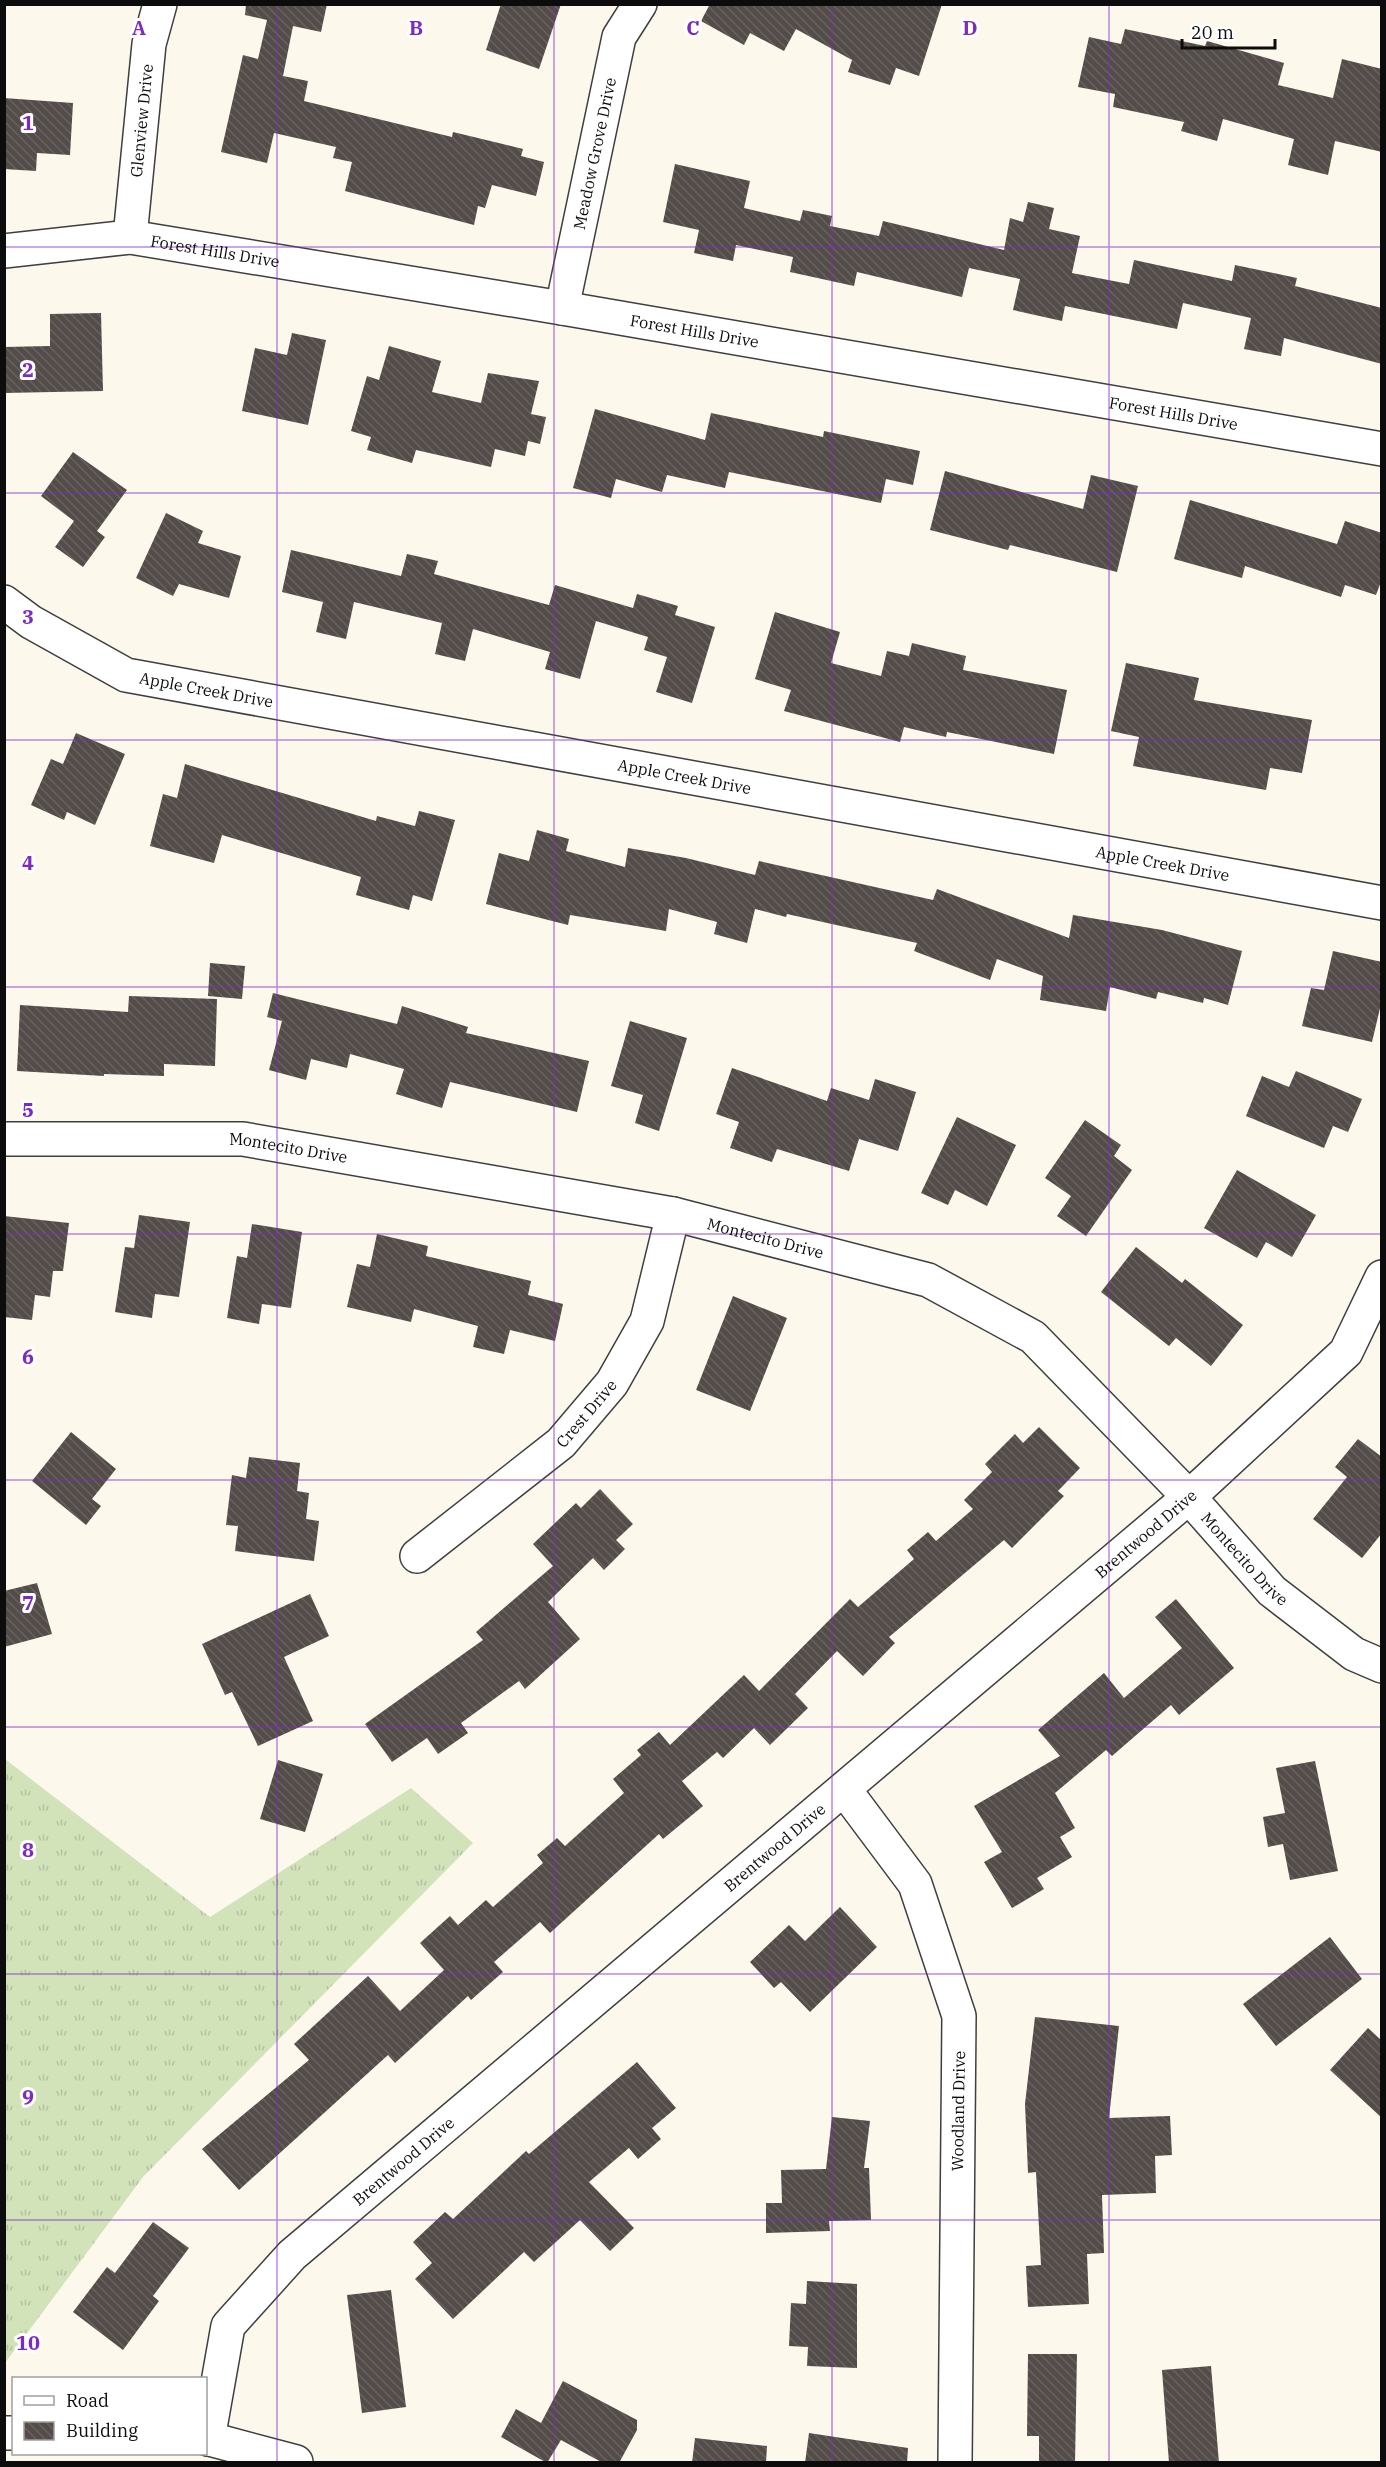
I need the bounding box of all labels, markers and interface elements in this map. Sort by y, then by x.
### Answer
scale bar [1182,12,1275,50]
text: A [132,14,146,41]
text: B [409,14,423,41]
text: C [686,14,700,41]
text: D [962,14,978,41]
text: 20 m [1191,21,1234,44]
street label: Glenview Drive [126,63,157,178]
street label: Meadow Grove Drive [569,76,620,231]
text: 1 [22,109,34,136]
street label: Forest Hills Drive [149,231,281,271]
street label: Forest Hills Drive [629,310,760,352]
text: 2 [22,356,34,383]
street label: Forest Hills Drive [1108,392,1239,434]
text: 3 [22,603,34,630]
street label: Apple Creek Drive [138,668,275,712]
street label: Apple Creek Drive [616,754,753,798]
street label: Apple Creek Drive [1094,841,1231,885]
text: 4 [22,849,34,876]
text: 5 [22,1096,34,1123]
street label: Montecito Drive [229,1129,349,1167]
street label: Montecito Drive [705,1213,826,1263]
text: 6 [22,1343,34,1370]
street label: Crest Drive [552,1375,621,1452]
street label: Brentwood Drive [1091,1485,1201,1582]
street label: Montecito Drive [1197,1508,1292,1610]
text: 7 [22,1589,34,1616]
street label: Brentwood Drive [720,1799,829,1896]
text: 8 [22,1836,34,1863]
street label: Woodland Drive [947,2051,969,2171]
text: 9 [22,2083,34,2110]
street label: Brentwood Drive [348,2112,458,2210]
text: 10 [16,2329,40,2356]
legend [12,2377,207,2455]
text: Road [66,2389,109,2412]
text: Building [66,2419,138,2442]

